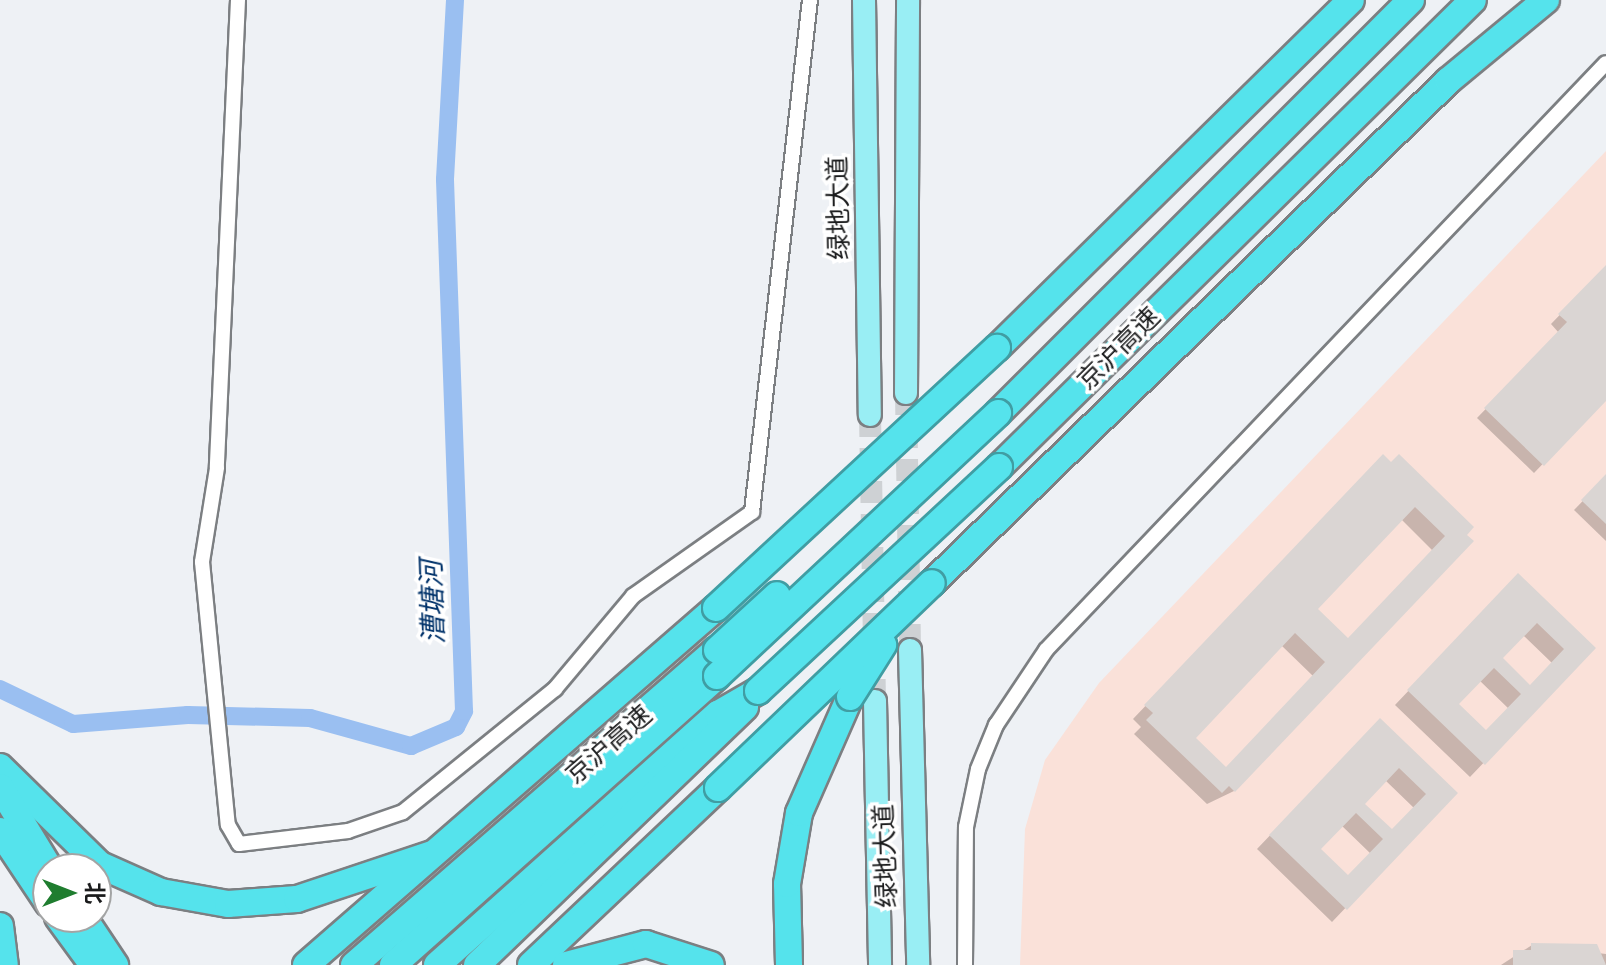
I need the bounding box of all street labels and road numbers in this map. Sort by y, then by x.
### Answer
street label: 绿地大道 [822,156,856,260]
street label: 京沪高速 [1071,301,1167,397]
street label: 京沪高速 [560,699,658,791]
street label: 绿地大道 [869,803,903,909]

